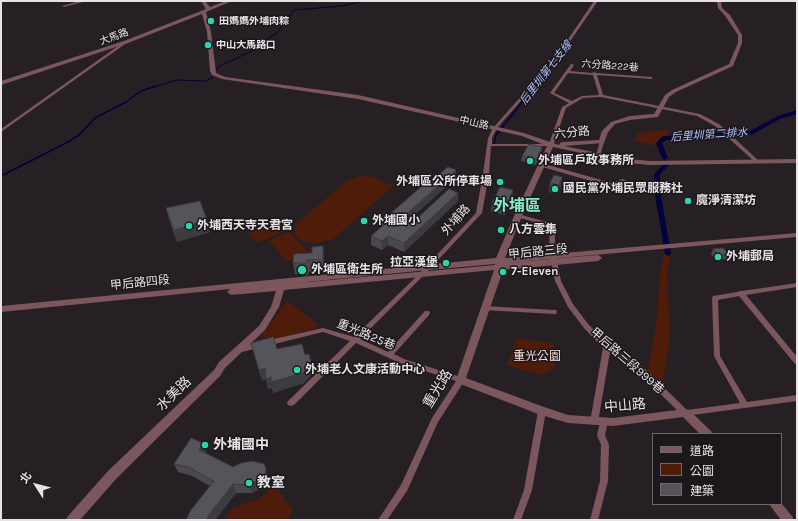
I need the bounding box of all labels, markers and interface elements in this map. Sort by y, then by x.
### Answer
place label: 田媽媽外埔肉粽 [219,15,289,27]
marker: 田媽媽外埔肉粽 [206,16,216,26]
street label: 大馬路 [98,26,130,48]
place label: 中山大馬路口 [216,39,276,51]
water label: 后里圳第七支線 [517,39,575,107]
marker: 中山大馬路口 [203,40,213,50]
street label: 六分路222巷 [581,58,639,74]
street label: 中山路 [458,114,490,132]
street label: 六分路 [553,124,591,142]
water label: 后里圳第二排水 [670,126,748,144]
place label: 外埔區戶政事務所 [538,154,634,168]
marker: 外埔區戶政事務所 [525,156,535,166]
place label: 外埔區公所停車場 [396,175,492,189]
marker: 外埔區公所停車場 [495,177,505,187]
place label: 國民黨外埔民眾服務社 [563,182,683,196]
marker: 國民黨外埔民眾服務社 [550,184,560,194]
place label: 魔淨清潔坊 [696,194,756,208]
district label: 外埔區 [493,196,541,216]
marker: 魔淨清潔坊 [683,196,693,206]
street label: 外埔路 [439,202,473,238]
place label: 外埔國小 [372,214,420,228]
marker: 外埔國小 [359,216,369,226]
place label: 外埔西天寺天君宮 [197,219,293,233]
marker: 外埔西天寺天君宮 [184,221,194,231]
place label: 八方雲集 [509,223,557,237]
marker: 八方雲集 [496,225,506,235]
street label: 甲后路三段 [507,242,569,262]
place label: 外埔郵局 [726,250,774,264]
marker: 外埔郵局 [713,252,723,262]
place label: 拉亞漢堡 [390,256,438,270]
marker: 拉亞漢堡 [441,258,451,268]
place label: 外埔區衛生所 [311,263,383,277]
marker: 外埔區衛生所 [296,264,308,276]
place label: 7-Eleven [511,265,559,279]
marker: 7-Eleven [498,267,508,277]
street label: 甲后路四段 [109,273,171,293]
street label: 重光路25巷 [335,317,397,353]
street label: 甲后路三段999巷 [587,325,667,397]
park label: 重光公園 [513,350,561,364]
place label: 外埔老人文康活動中心 [305,363,425,377]
marker: 外埔老人文康活動中心 [292,365,302,375]
street label: 重光路 [420,367,456,411]
street label: 水美路 [153,373,195,415]
street label: 中山路 [603,396,647,416]
legend [652,433,782,505]
place label: 外埔國中 [213,437,269,453]
marker: 外埔國中 [200,440,210,450]
text: 道路 [690,444,714,458]
text: 公園 [690,464,714,478]
north arrow [16,465,56,505]
text: 北 [17,469,34,486]
place label: 教室 [257,475,285,491]
marker: 教室 [244,478,254,488]
text: 建築 [690,484,714,498]

